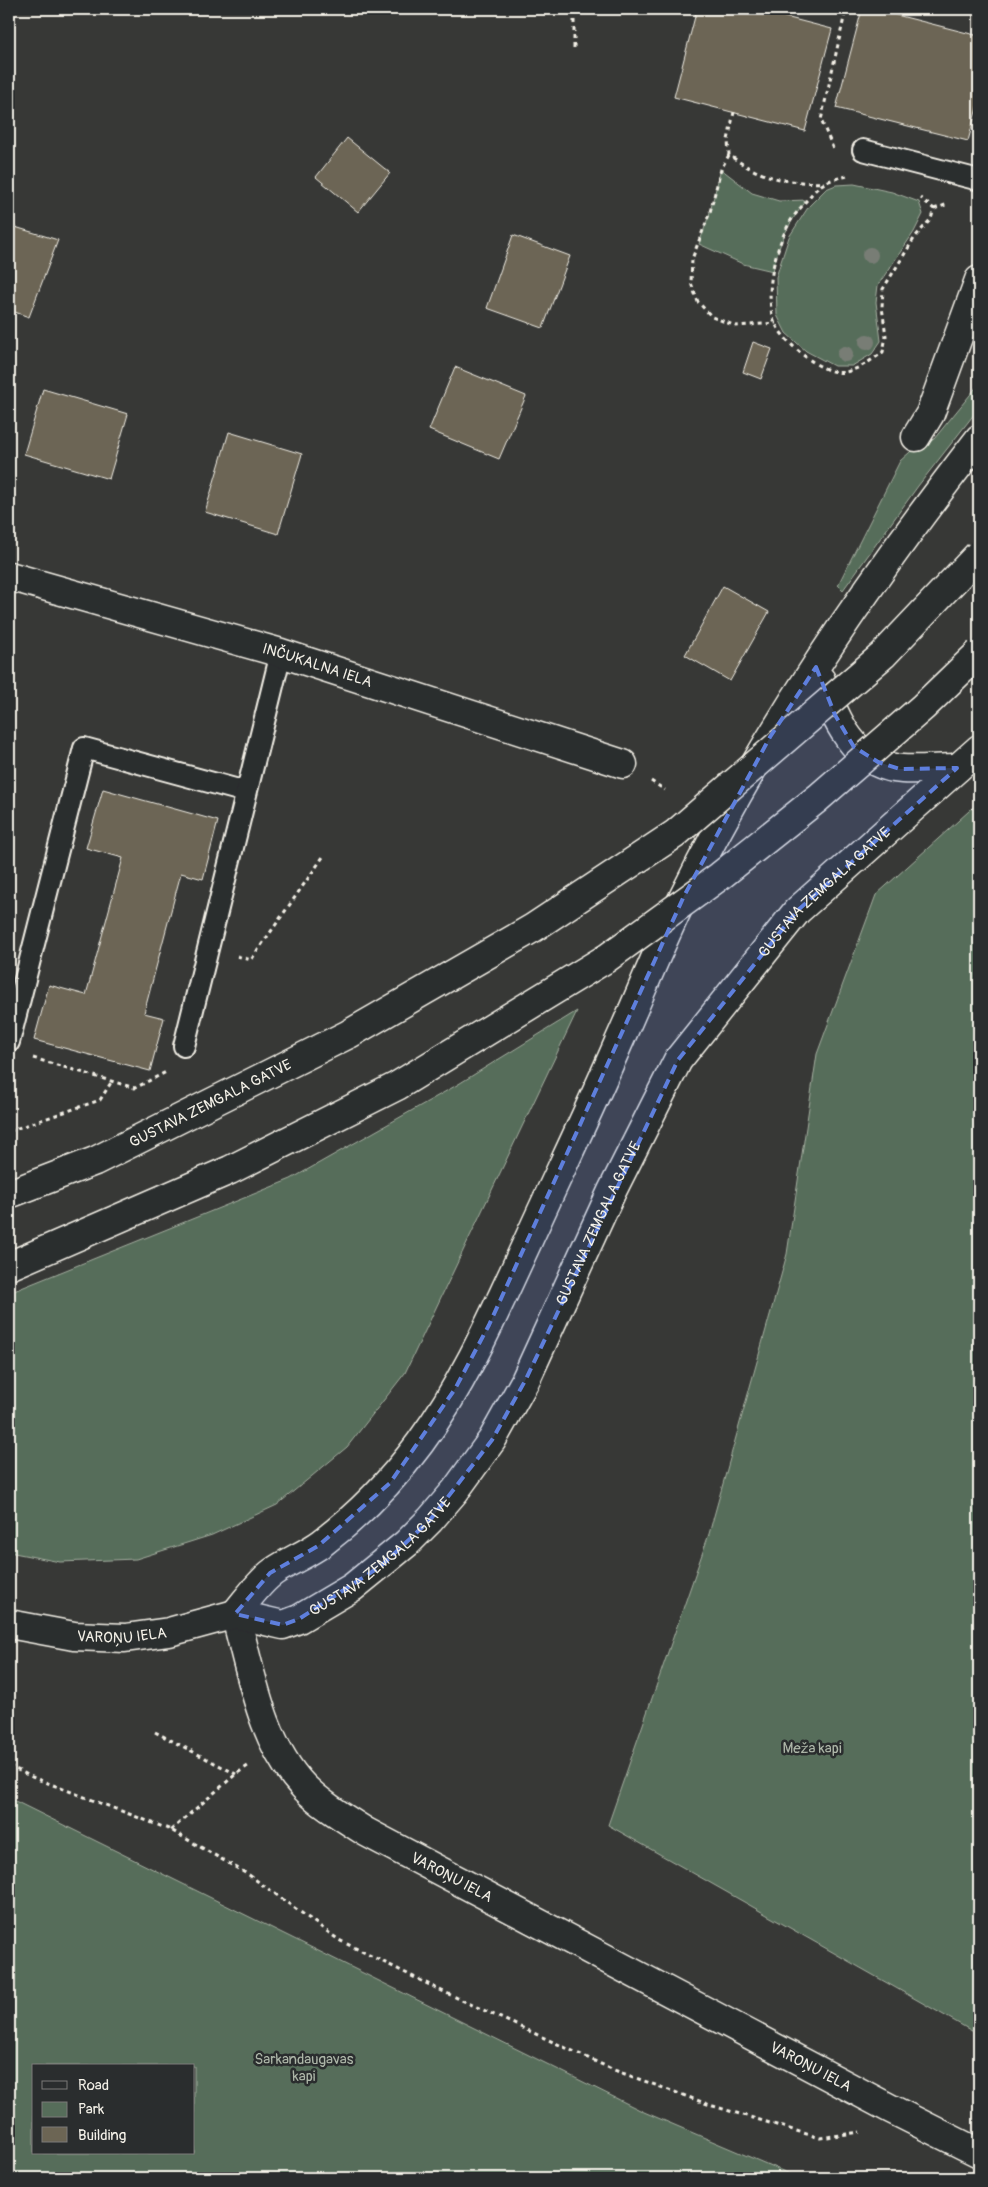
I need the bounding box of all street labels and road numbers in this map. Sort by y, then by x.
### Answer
street label: INČUKALNA IELA [260,639,375,692]
street label: GUSTAVA ZEMGALA GATVE [754,823,895,962]
street label: GUSTAVA ZEMGALA GATVE [126,1055,295,1152]
street label: GUSTAVA ZEMGALA GATVE [552,1138,645,1308]
street label: GUSTAVA ZEMGALA GATVE [306,1493,455,1621]
street label: VAROŅU IELA [77,1623,168,1648]
street label: VAROŅU IELA [407,1848,496,1907]
street label: VAROŅU IELA [766,2038,855,2097]

